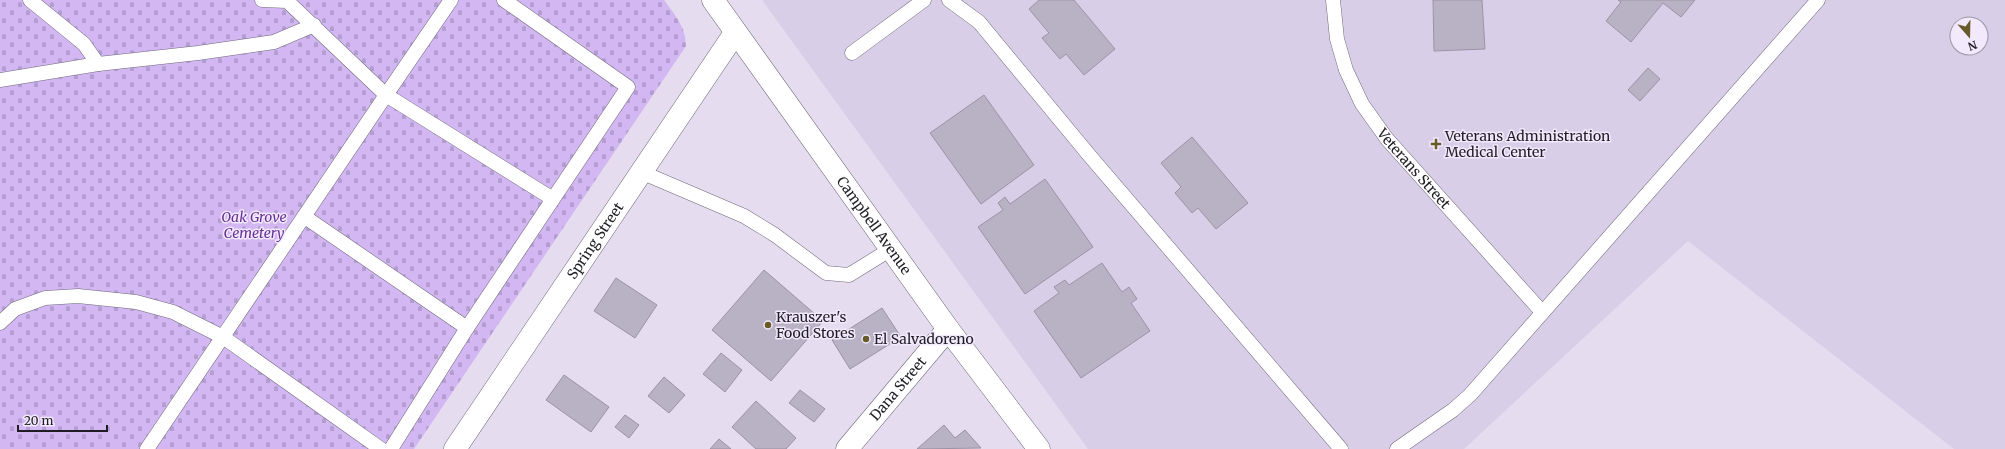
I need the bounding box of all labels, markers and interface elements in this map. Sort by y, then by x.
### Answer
north arrow [1949,16,1989,56]
text: N [1966,37,1979,54]
street label: Veterans Street [1373,124,1455,213]
place label: Veterans Administration Medical Center [1444,127,1610,161]
marker: Veterans Administration Medical Center [1430,138,1442,150]
street label: Campbell Avenue [833,173,915,278]
street label: Spring Street [563,199,628,283]
park label: Oak Grove Cemetery [221,208,287,242]
place label: Krauszer's Food Stores [776,308,855,342]
marker: Krauszer's Food Stores [763,320,773,330]
place label: El Salvadoreno [874,330,974,348]
marker: El Salvadoreno [861,334,871,344]
street label: Dana Street [866,352,930,424]
scale bar [18,407,107,433]
text: 20 m [24,413,53,428]

